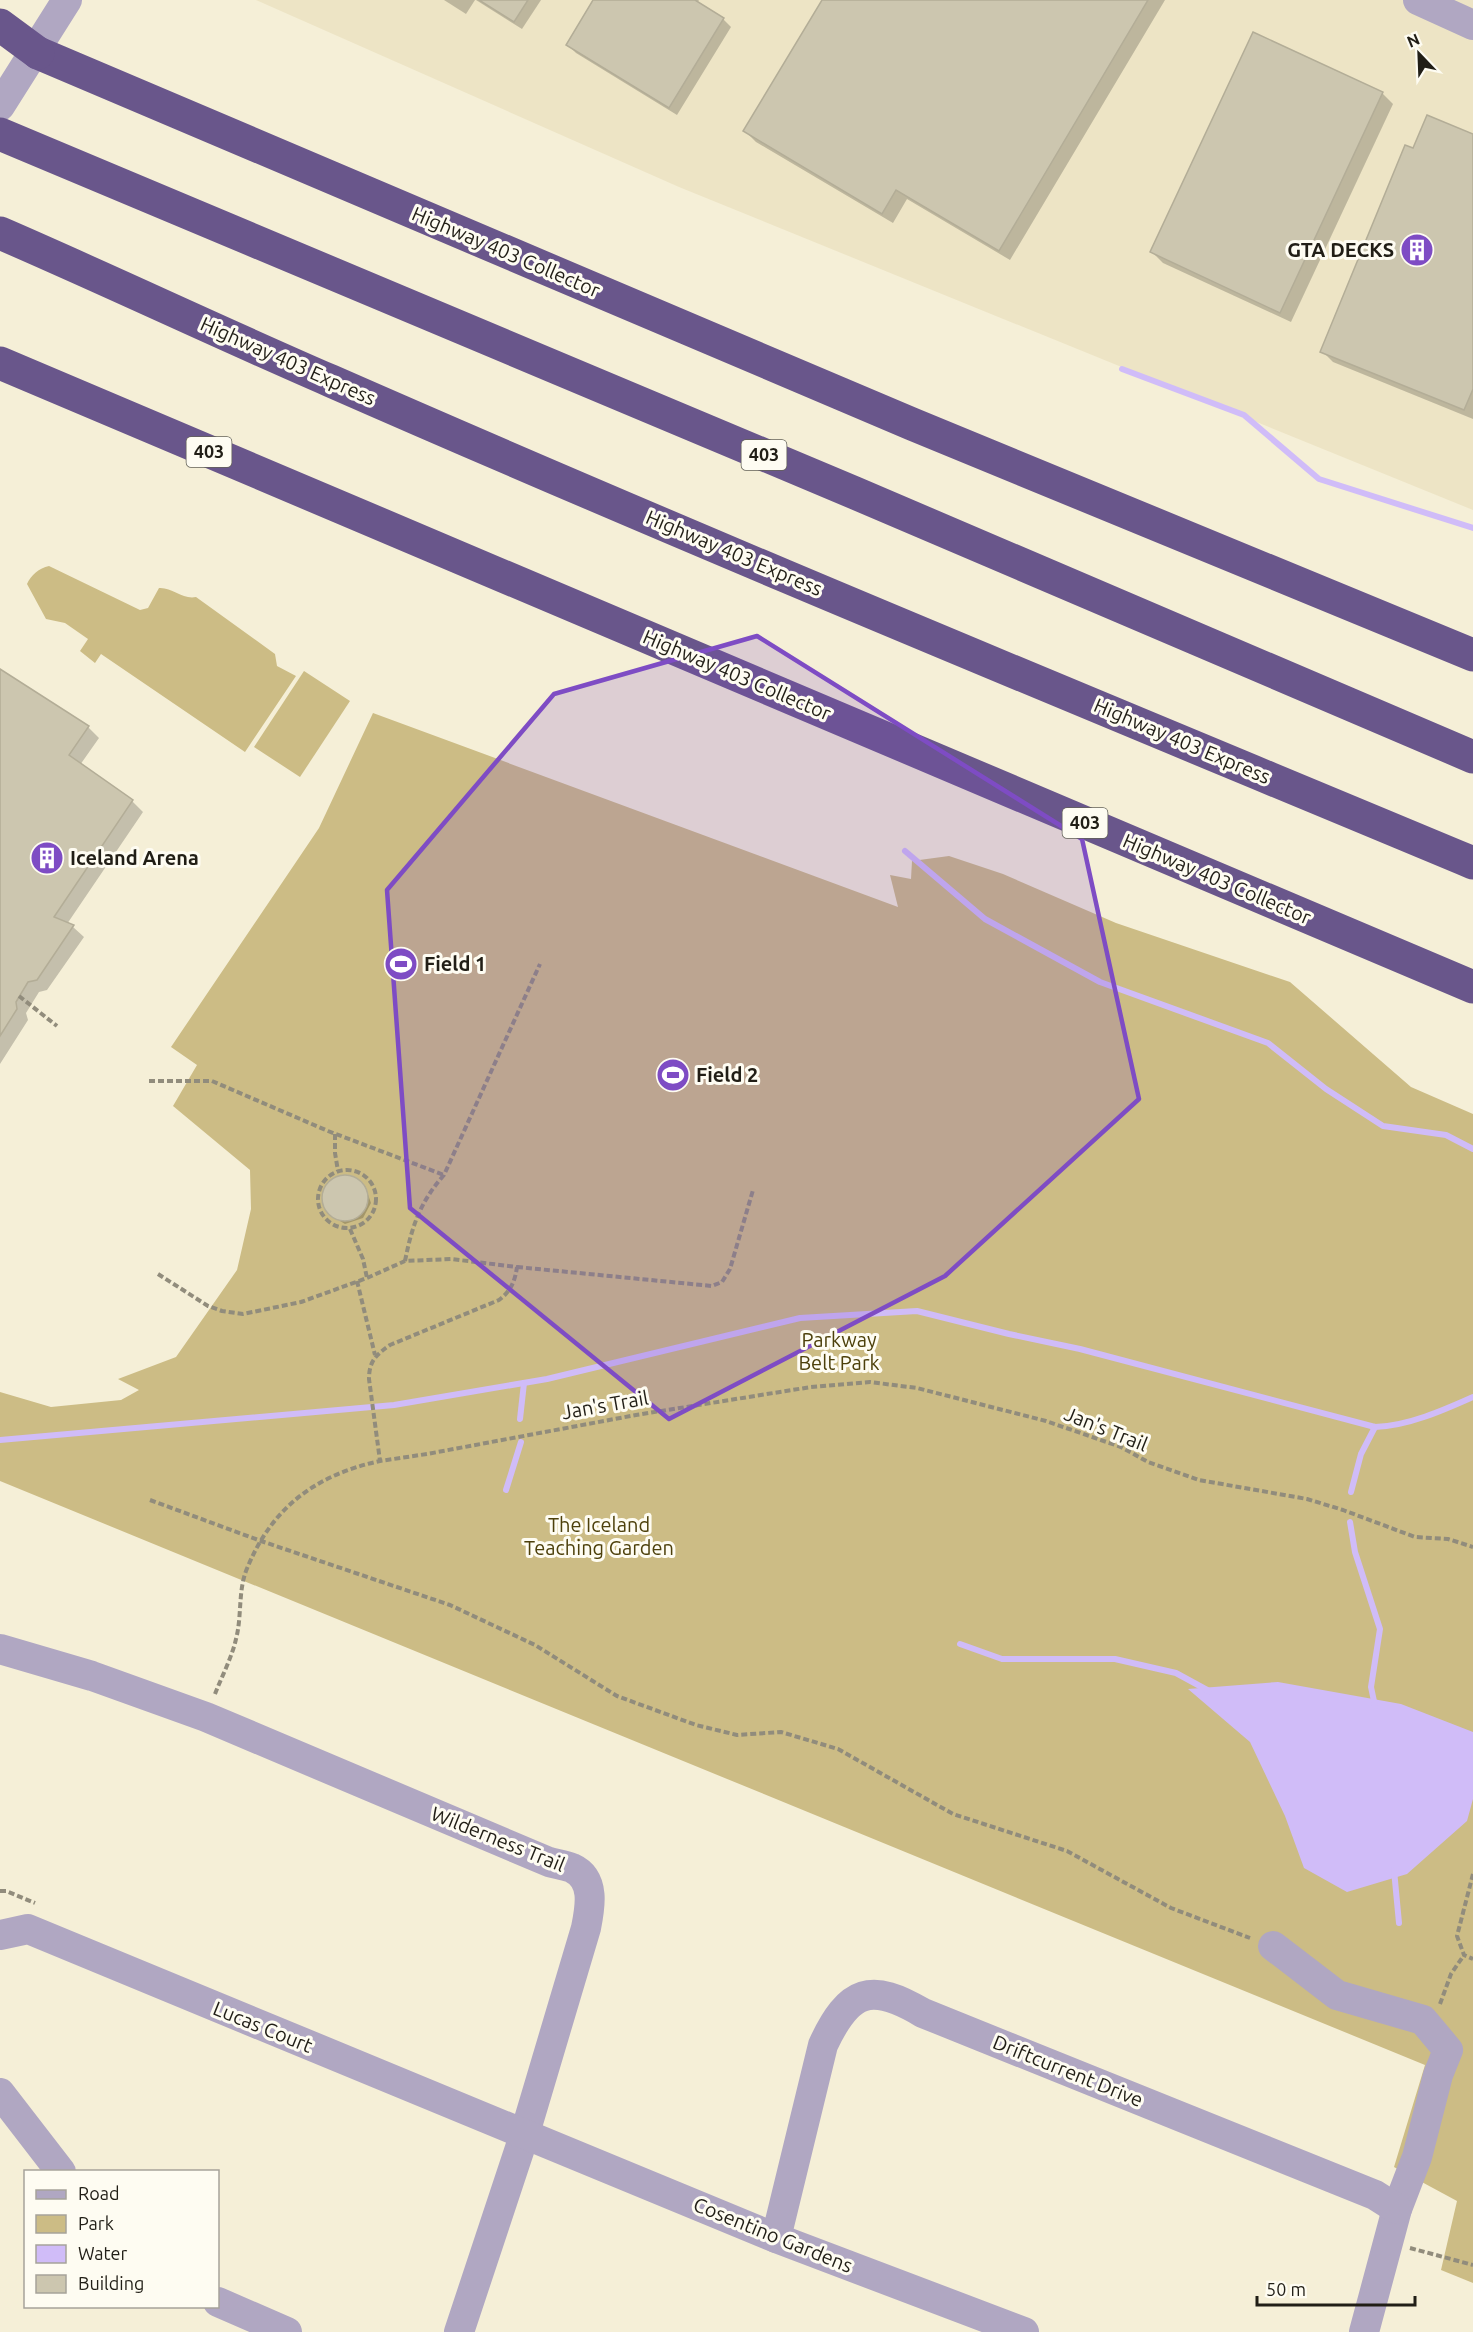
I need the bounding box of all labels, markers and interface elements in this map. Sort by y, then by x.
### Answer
north arrow [1389,24,1449,84]
text: N [1404,30,1422,51]
street label: Highway 403 Collector [409,201,604,302]
building icon: GTA DECKS [1399,232,1435,268]
place label: GTA DECKS [1287,238,1394,261]
street label: Highway 403 Express [197,312,379,410]
road number: 403 [186,437,232,467]
road number: 403 [742,440,786,470]
street label: Highway 403 Express [643,505,826,600]
street label: Highway 403 Collector [640,624,835,725]
street label: Highway 403 Express [1091,693,1274,788]
road number: 403 [1062,808,1108,838]
street label: Highway 403 Collector [1120,828,1315,929]
building icon: Iceland Arena [29,840,65,876]
place label: Iceland Arena [70,846,199,869]
sports icon: Field 1 [383,946,419,982]
place label: Field 1 [424,952,486,975]
sports icon: Field 2 [655,1057,691,1093]
place label: Field 2 [696,1063,758,1086]
park label: Parkway Belt Park [798,1328,880,1374]
street label: Jan's Trail [560,1386,650,1423]
street label: Jan's Trail [1061,1401,1151,1456]
park label: The Iceland Teaching Garden [524,1513,674,1559]
street label: Wilderness Trail [428,1801,568,1876]
street label: Lucas Court [210,1996,316,2057]
street label: Driftcurrent Drive [990,2030,1147,2111]
legend [24,2170,219,2308]
text: Road [78,2183,120,2203]
street label: Cosentino Gardens [690,2192,856,2277]
text: Park [78,2213,114,2233]
text: Water [78,2243,128,2263]
scale bar [1257,2269,1414,2307]
text: Building [78,2273,144,2293]
text: 50 m [1266,2279,1306,2299]

